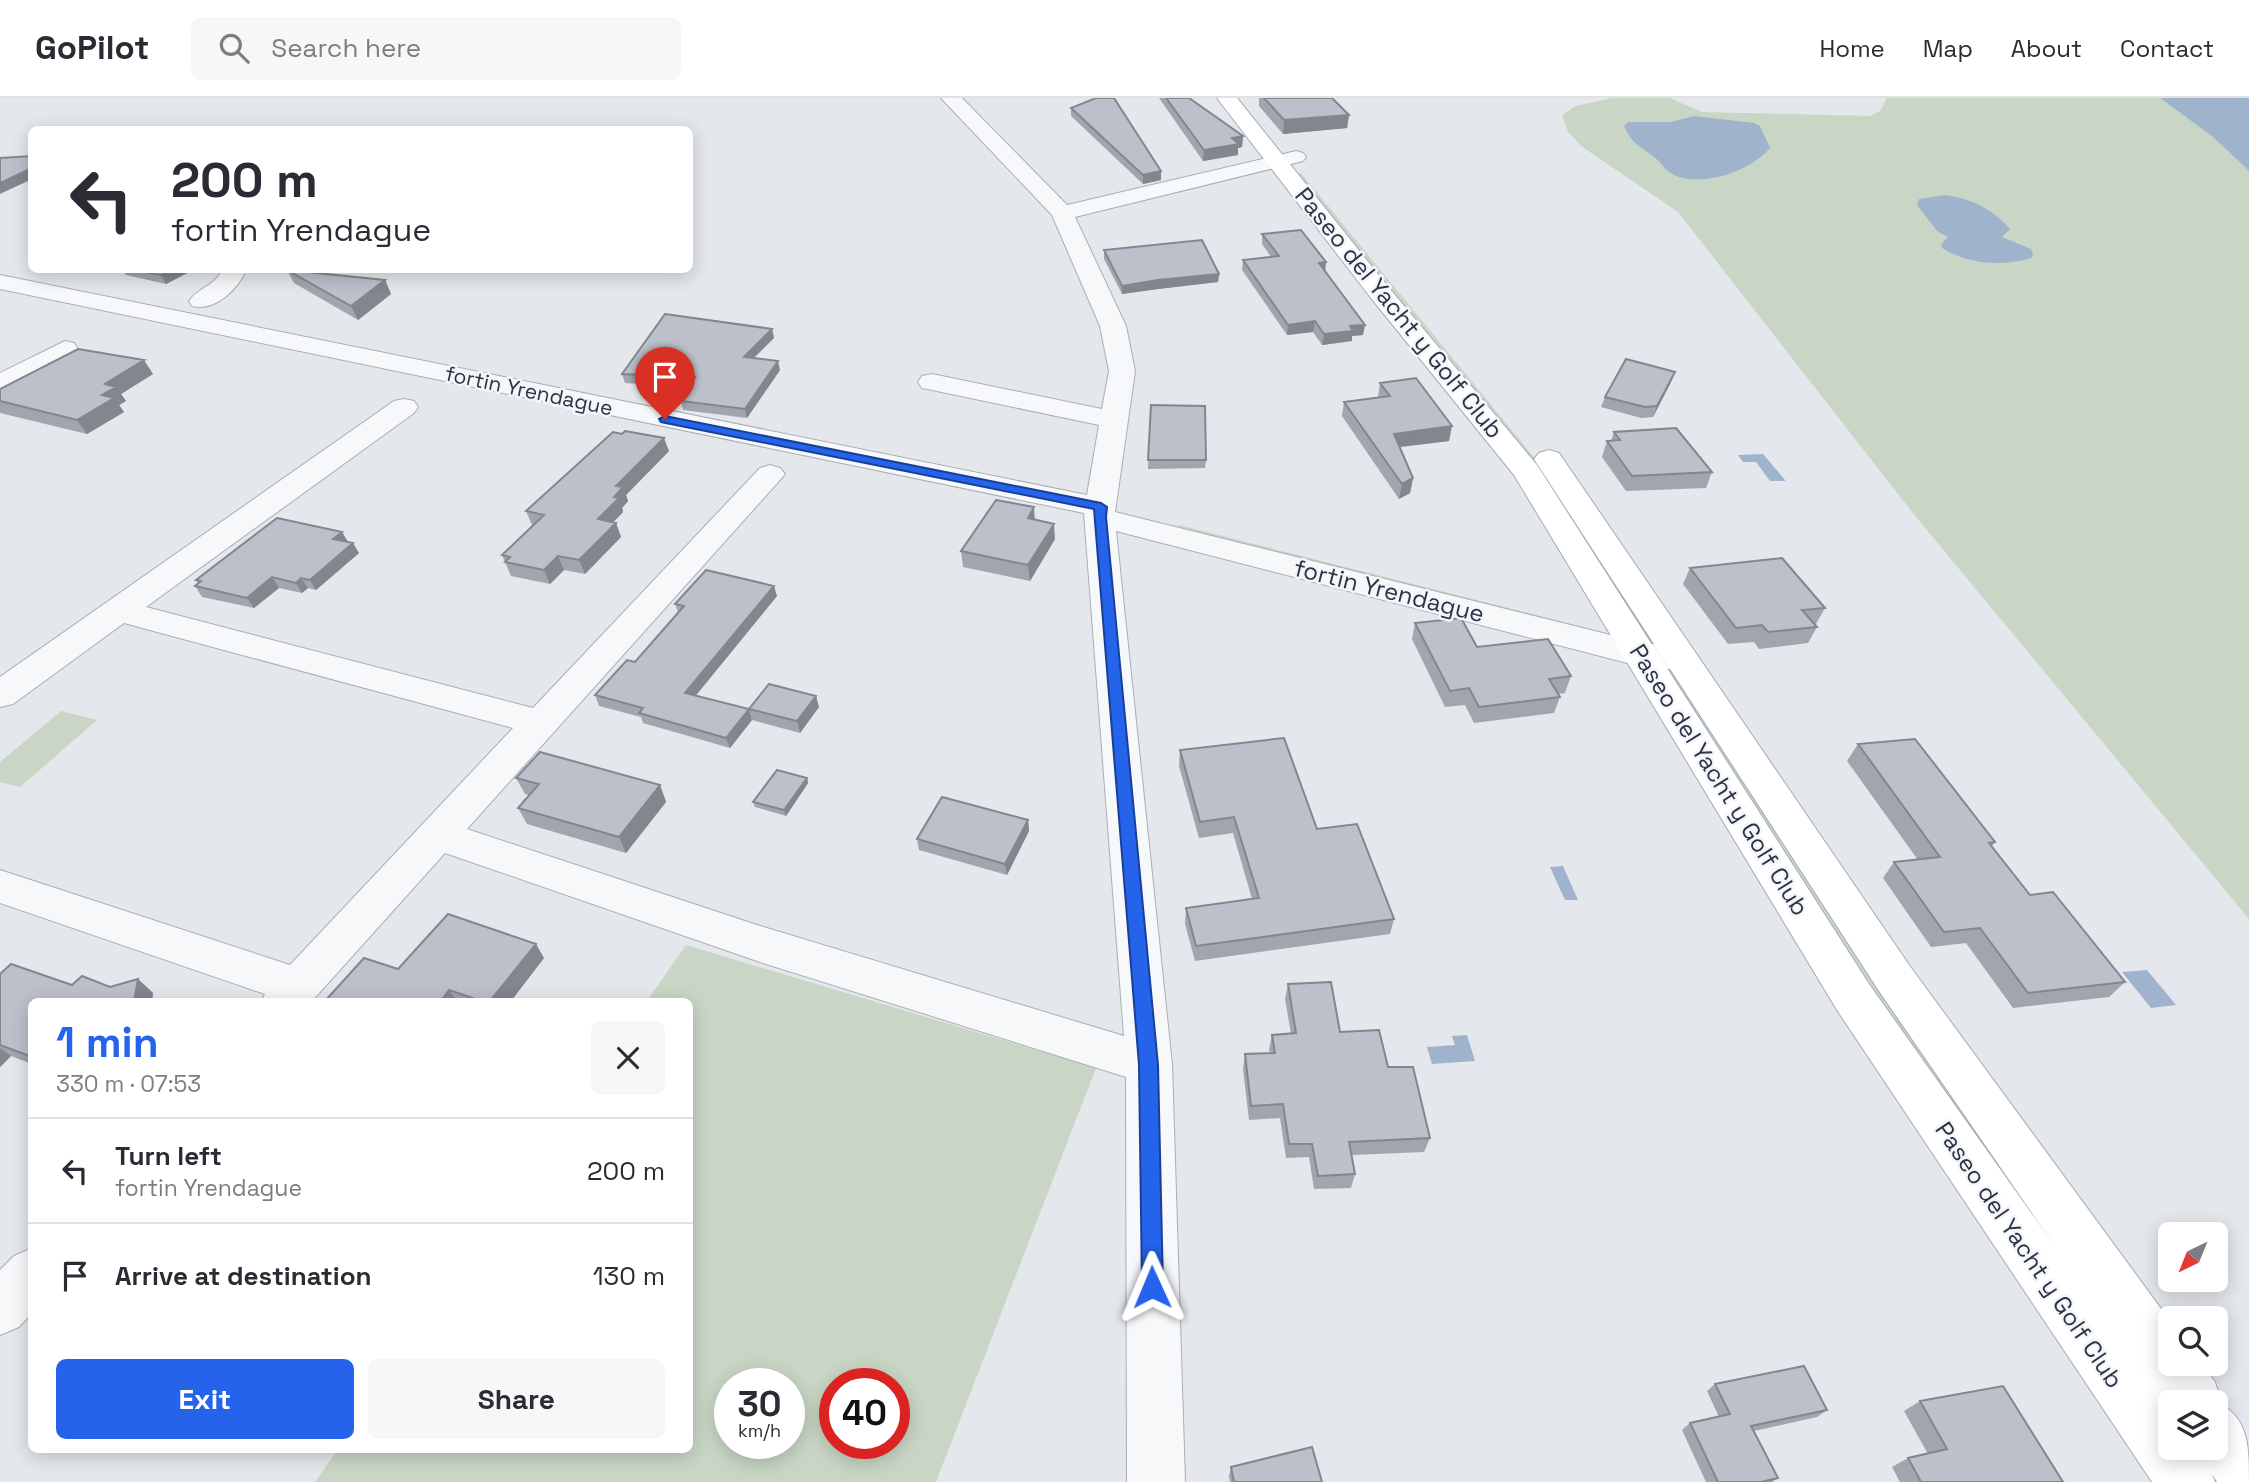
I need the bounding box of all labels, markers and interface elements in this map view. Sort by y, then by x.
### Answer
search box [191,17,681,80]
text: GoPilot [35,27,149,69]
icon: search [215,29,253,67]
text: Search here [271,31,421,65]
text: Home [1819,33,1885,64]
text: Map [1923,33,1973,64]
text: About [2011,33,2082,64]
text: Contact [2120,33,2214,64]
text: 200 m [171,149,318,211]
icon: left [56,154,147,245]
street label: Paseo del Yacht y Golf Club [1288,181,1511,445]
text: fortin Yrendague [171,210,431,250]
pin [635,347,695,419]
icon: arrive [646,358,684,396]
street label: fortin Yrendague [443,360,615,421]
street label: fortin Yrendague [1291,552,1488,629]
street label: Paseo del Yacht y Golf Club [1623,638,1816,921]
text: 1 min [56,1016,159,1069]
button: close [591,1021,665,1095]
text: 330 m · 07:53 [56,1069,201,1099]
street label: Paseo del Yacht y Golf Club [1929,1116,2130,1394]
text: Turn left [115,1139,222,1173]
icon: left [56,1152,94,1190]
text: 200 m [587,1154,665,1188]
text: fortin Yrendague [115,1173,302,1203]
north arrow [2158,1222,2228,1292]
map controls [2158,1222,2228,1460]
position arrow [1115,1250,1189,1324]
icon: arrive [56,1257,94,1295]
text: Arrive at destination [115,1259,372,1293]
text: 130 m [593,1259,665,1293]
button: search [2158,1306,2228,1376]
button: Exit [56,1359,354,1439]
button: Share [368,1359,665,1439]
speed limit sign: 40 [819,1368,910,1459]
text: 30 [738,1382,781,1426]
button: layers [2158,1390,2228,1460]
text: km/h [738,1419,781,1442]

